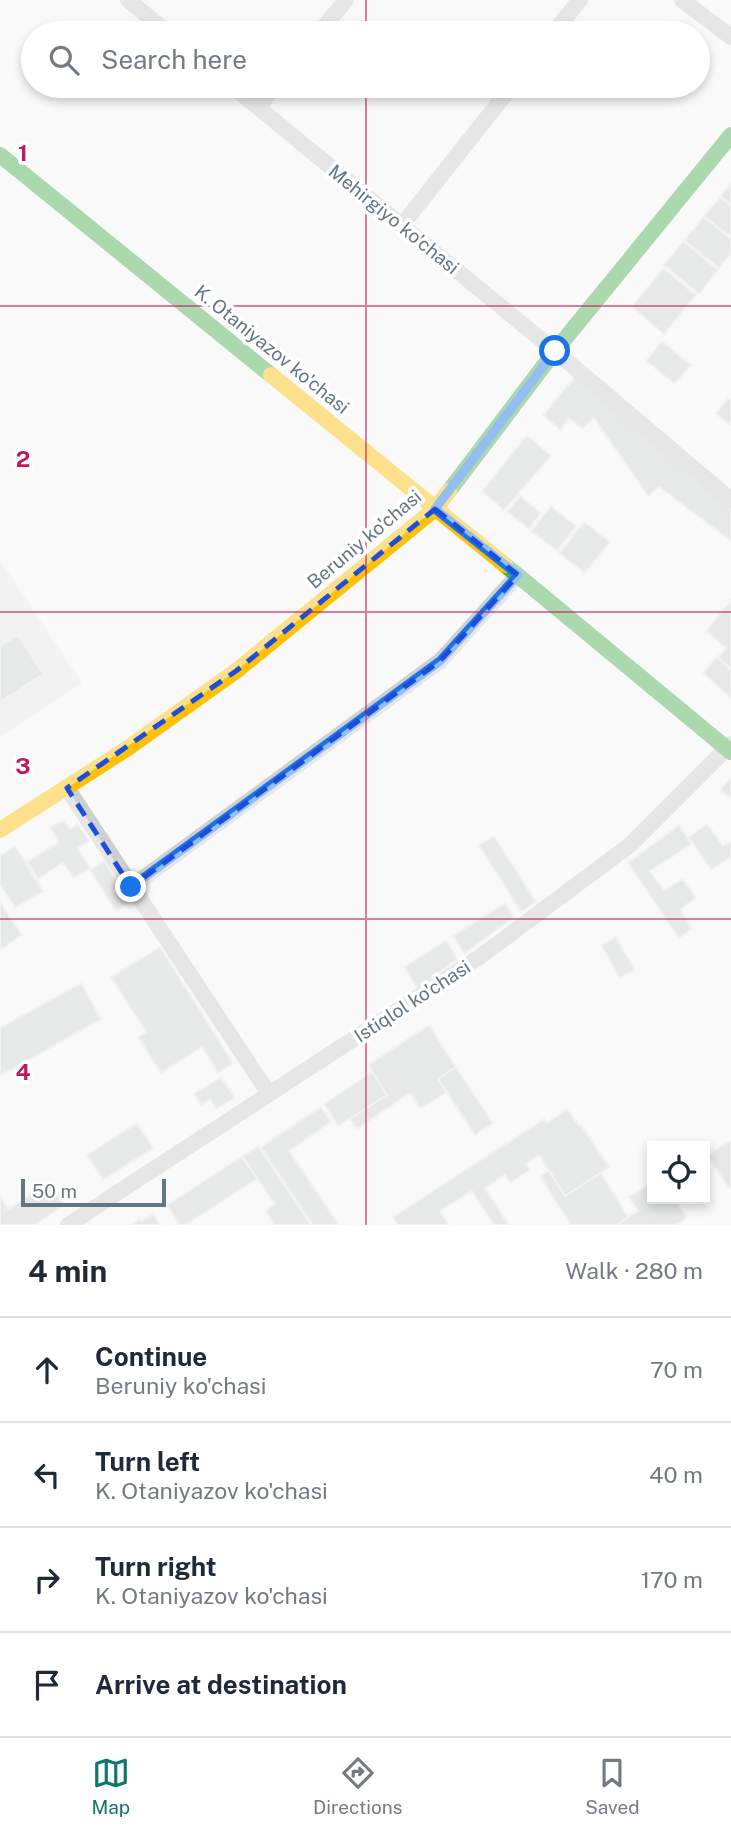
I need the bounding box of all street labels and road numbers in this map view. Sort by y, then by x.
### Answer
street label: Mehirgiyo ko'chasi [324,160,464,278]
street label: K. Otaniyazov ko'chasi [190,280,354,418]
street label: Beruniy ko'chasi [303,485,425,593]
street label: Istiqlol ko'chasi [350,955,474,1047]

